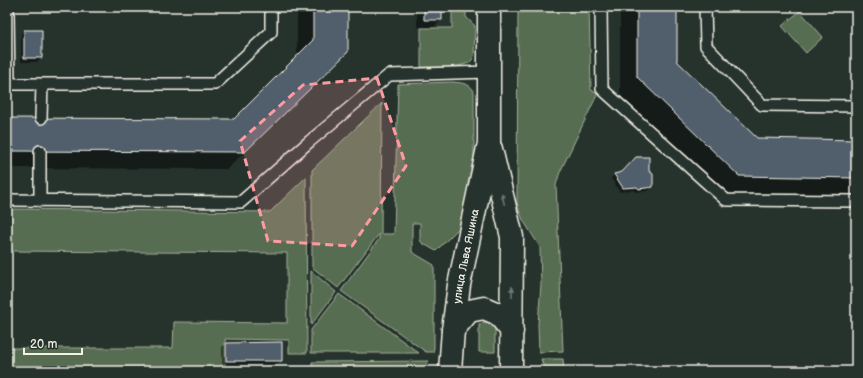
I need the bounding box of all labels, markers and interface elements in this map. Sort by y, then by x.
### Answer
one-way arrow [500,193,506,205]
street label: улица Льва Яшина [450,207,482,304]
one-way arrow [509,285,515,298]
scale bar [24,330,82,356]
text: 20 m [30,337,57,352]

